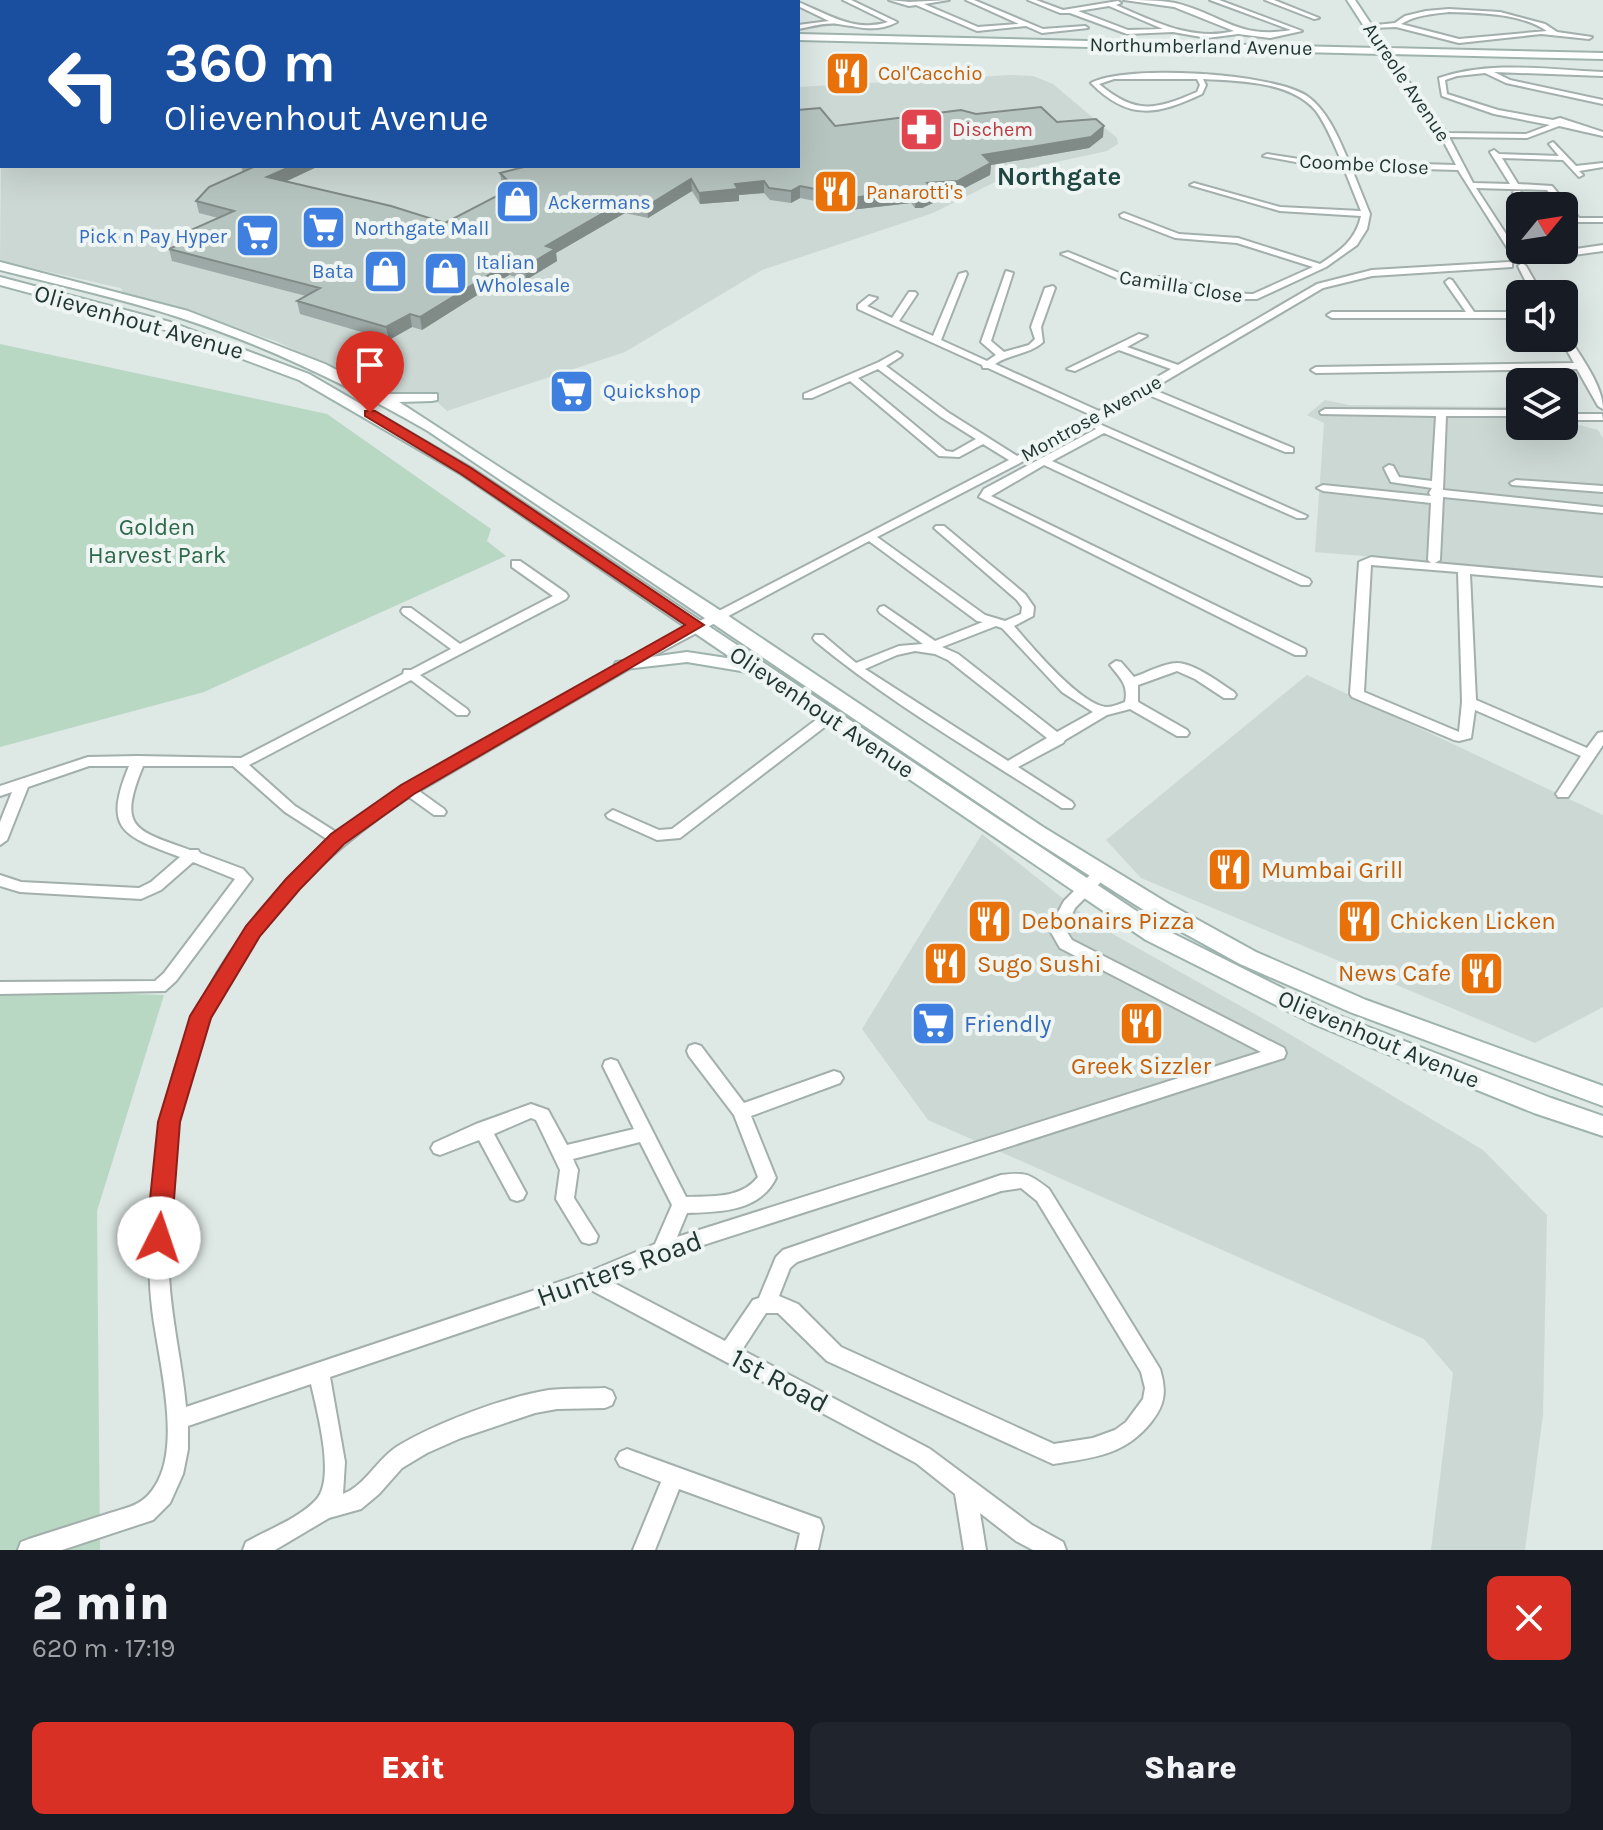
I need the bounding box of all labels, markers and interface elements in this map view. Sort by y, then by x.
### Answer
street label: Aureole Avenue [1358,18,1455,146]
text: 360 m [164,30,336,95]
icon: left [32,32,136,136]
street label: Northumberland Avenue [1089,33,1313,60]
restaurant icon: Col'Cacchio [823,49,871,97]
place label: Col'Cacchio [878,62,982,85]
text: Olievenhout Avenue [164,97,489,139]
pharmacy icon: Dischem [897,105,945,153]
place label: Dischem [952,118,1033,141]
street label: Coombe Close [1299,150,1429,179]
district label: Northgate [997,161,1121,192]
restaurant icon: Panarotti's [811,168,859,216]
shop icon: Ackermans [493,178,541,226]
place label: Panarotti's [866,181,964,204]
place label: Ackermans [548,191,651,214]
north arrow [1506,192,1578,264]
map controls [1506,192,1578,440]
supermarket icon: Northgate Mall [299,204,347,252]
supermarket icon: Pick n Pay Hyper [234,212,282,260]
place label: Northgate Mall [354,217,489,240]
place label: Pick n Pay Hyper [79,225,228,248]
shop icon: Bata [361,247,409,295]
shop icon: Italian Wholesale [421,249,469,297]
place label: Italian Wholesale [476,251,570,297]
place label: Bata [312,260,354,283]
street label: Camilla Close [1118,265,1244,308]
street label: Olievenhout Avenue [31,279,247,365]
button: sound [1506,280,1578,352]
pin [336,331,404,413]
icon: arrive [348,343,392,387]
supermarket icon: Quickshop [548,367,596,415]
button: layers [1506,368,1578,440]
street label: Montrose Avenue [1017,370,1165,467]
place label: Quickshop [603,380,701,403]
park label: Golden Harvest Park [88,513,226,569]
street label: Olievenhout Avenue [724,640,920,784]
restaurant icon: Mumbai Grill [1206,846,1254,894]
place label: Mumbai Grill [1261,856,1403,884]
restaurant icon: Debonairs Pizza [966,897,1014,945]
restaurant icon: Chicken Licken [1335,897,1383,945]
place label: Debonairs Pizza [1021,907,1195,935]
place label: Chicken Licken [1390,907,1556,935]
restaurant icon: Sugo Sushi [922,940,970,988]
restaurant icon: News Cafe [1458,949,1506,997]
place label: Sugo Sushi [977,950,1102,978]
place label: News Cafe [1338,959,1451,987]
street label: Olievenhout Avenue [1274,984,1484,1094]
supermarket icon: Friendly [909,1000,957,1048]
restaurant icon: Greek Sizzler [1117,1000,1165,1048]
place label: Friendly [964,1010,1051,1038]
place label: Greek Sizzler [1071,1052,1211,1080]
position arrow [117,1196,201,1280]
street label: Hunters Road [532,1223,706,1314]
street label: 1st Road [725,1341,834,1420]
text: 2 min [32,1575,170,1631]
button: close [1487,1576,1571,1660]
text: 620 m · 17:19 [32,1633,175,1664]
button: Exit [32,1722,794,1814]
button: Share [810,1722,1571,1814]

